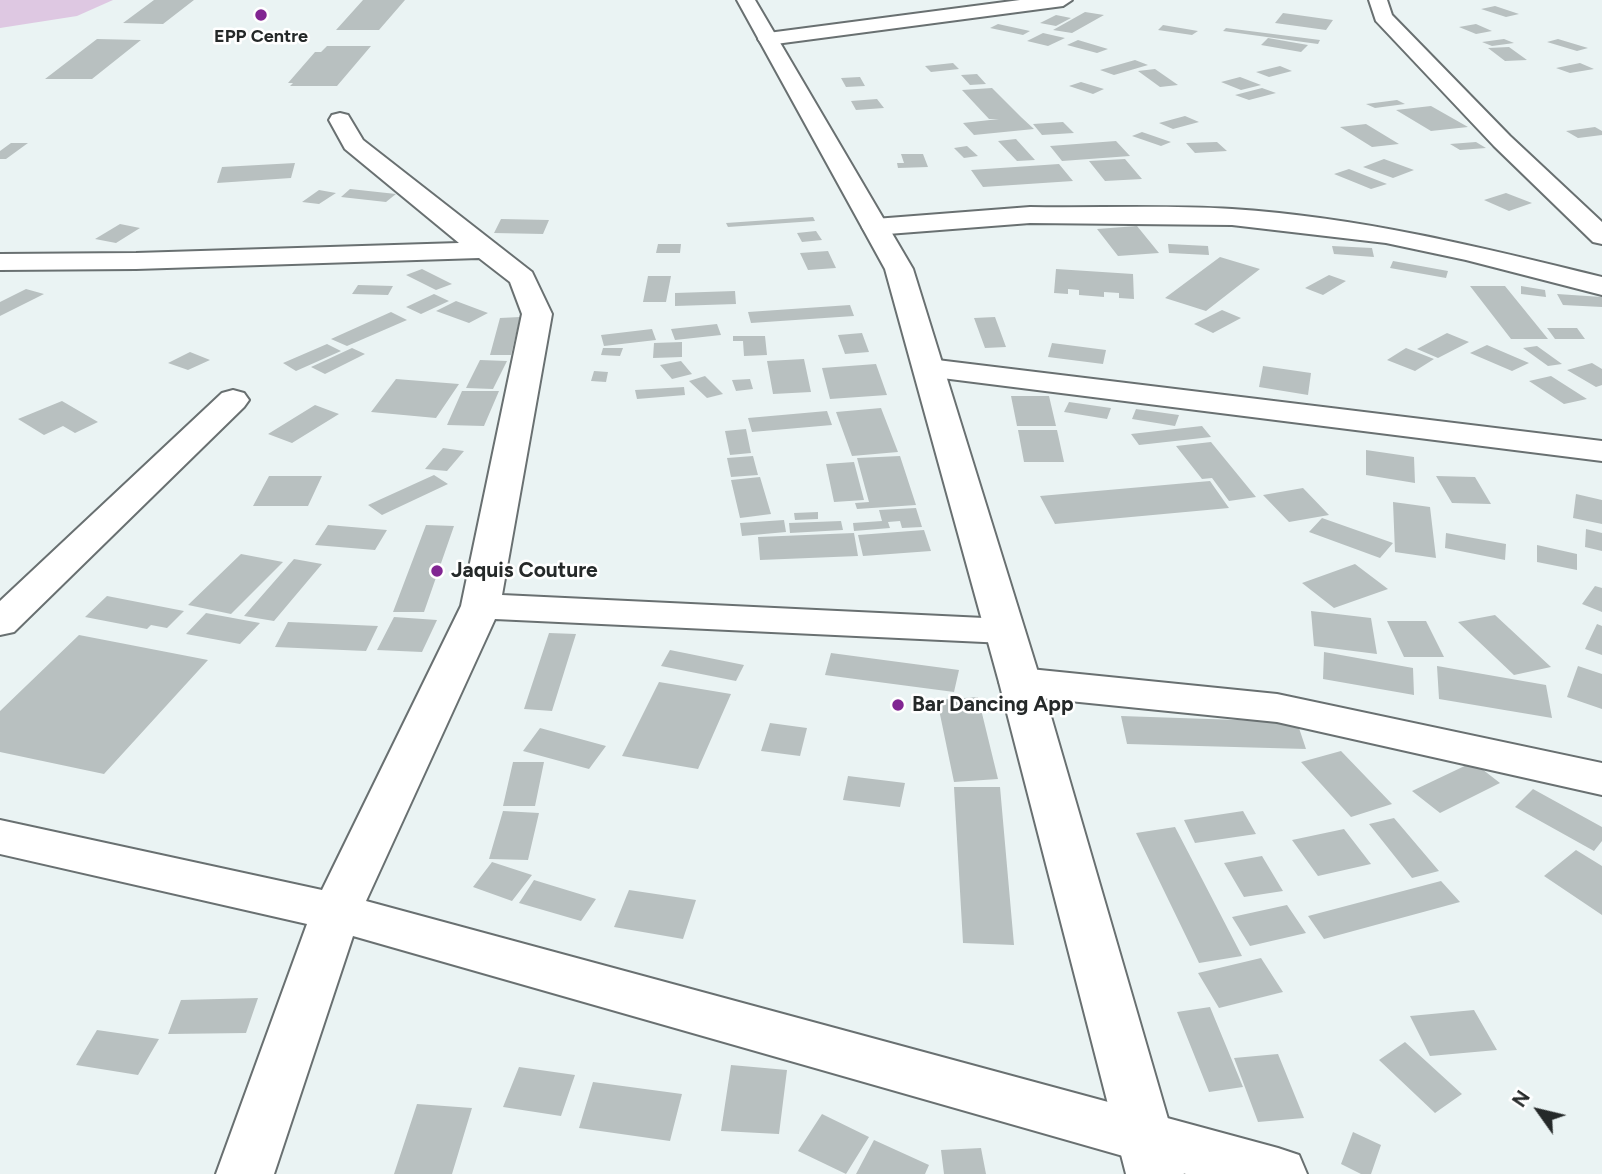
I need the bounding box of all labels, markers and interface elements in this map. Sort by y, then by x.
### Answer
marker: EPP Centre [253,7,269,23]
place label: EPP Centre [214,26,308,48]
place label: Jaquis Couture [451,558,598,584]
marker: Jaquis Couture [429,563,445,579]
place label: Bar Dancing App [912,692,1074,718]
marker: Bar Dancing App [890,697,906,713]
north arrow [1504,1076,1574,1146]
text: N [1508,1086,1535,1111]

